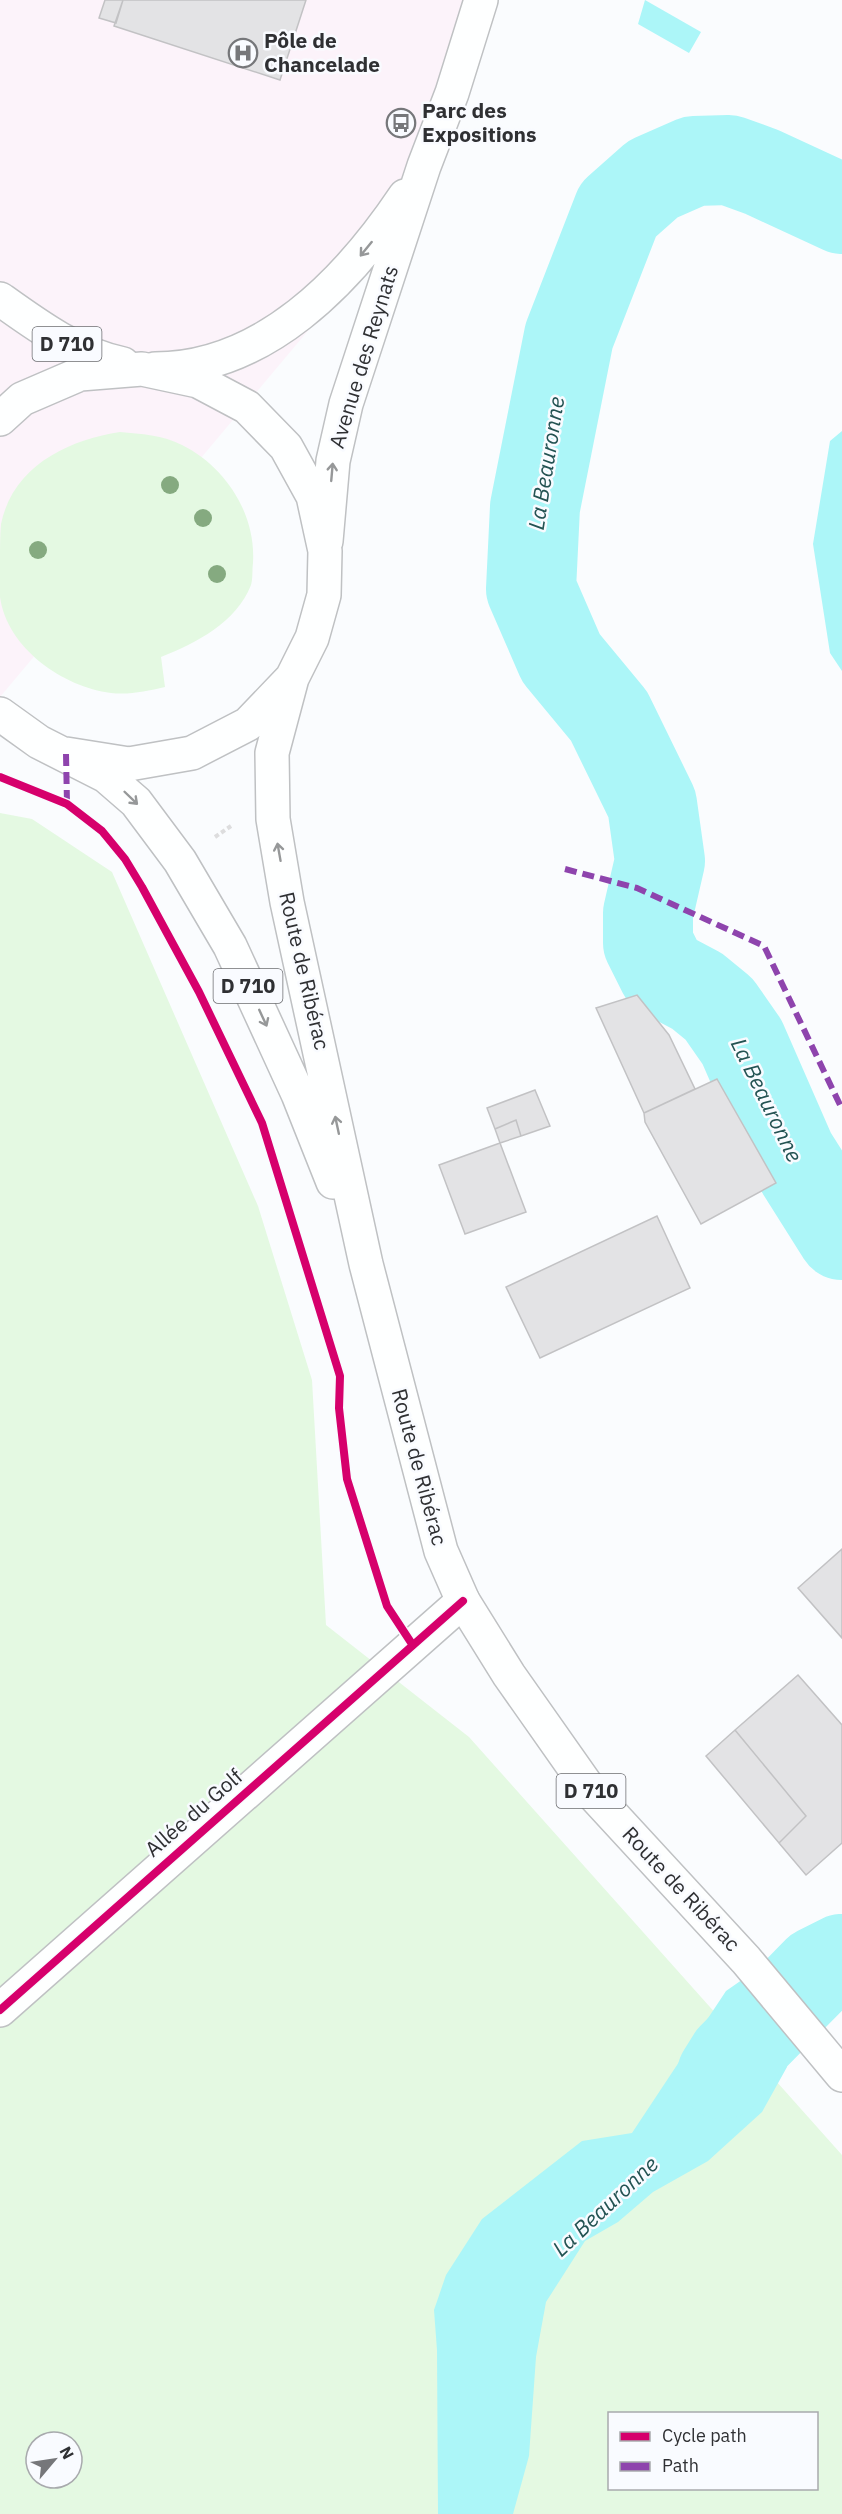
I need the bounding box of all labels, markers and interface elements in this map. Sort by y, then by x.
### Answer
place label: Pôle de Chancelade [264,26,380,78]
hospital icon: Pôle de Chancelade [227,37,259,69]
place label: Parc des Expositions [422,96,537,148]
bus stop icon: Parc des Expositions [385,107,417,139]
one-way arrow [359,241,373,256]
street label: Avenue des Reynats [322,262,404,452]
road number: D 710 [32,327,101,361]
water label: La Beauronne [521,394,570,532]
one-way arrow [326,462,337,482]
one-way arrow [123,791,138,806]
one-way arrow [273,843,284,862]
street label: Route de Ribérac [273,889,337,1052]
road number: D 710 [214,969,282,1003]
one-way arrow [258,1009,270,1027]
water label: La Beauronne [725,1033,810,1167]
one-way arrow [331,1115,342,1135]
street label: Route de Ribérac [386,1385,454,1548]
street label: Allée du Golf [139,1762,248,1862]
road number: D 710 [556,1774,626,1808]
street label: Route de Ribérac [617,1820,747,1957]
water label: La Beauronne [546,2149,664,2262]
legend [608,2412,818,2490]
text: Cycle path [662,2424,747,2447]
north arrow [24,2430,84,2490]
text: N [56,2443,79,2463]
text: Path [662,2454,699,2477]

